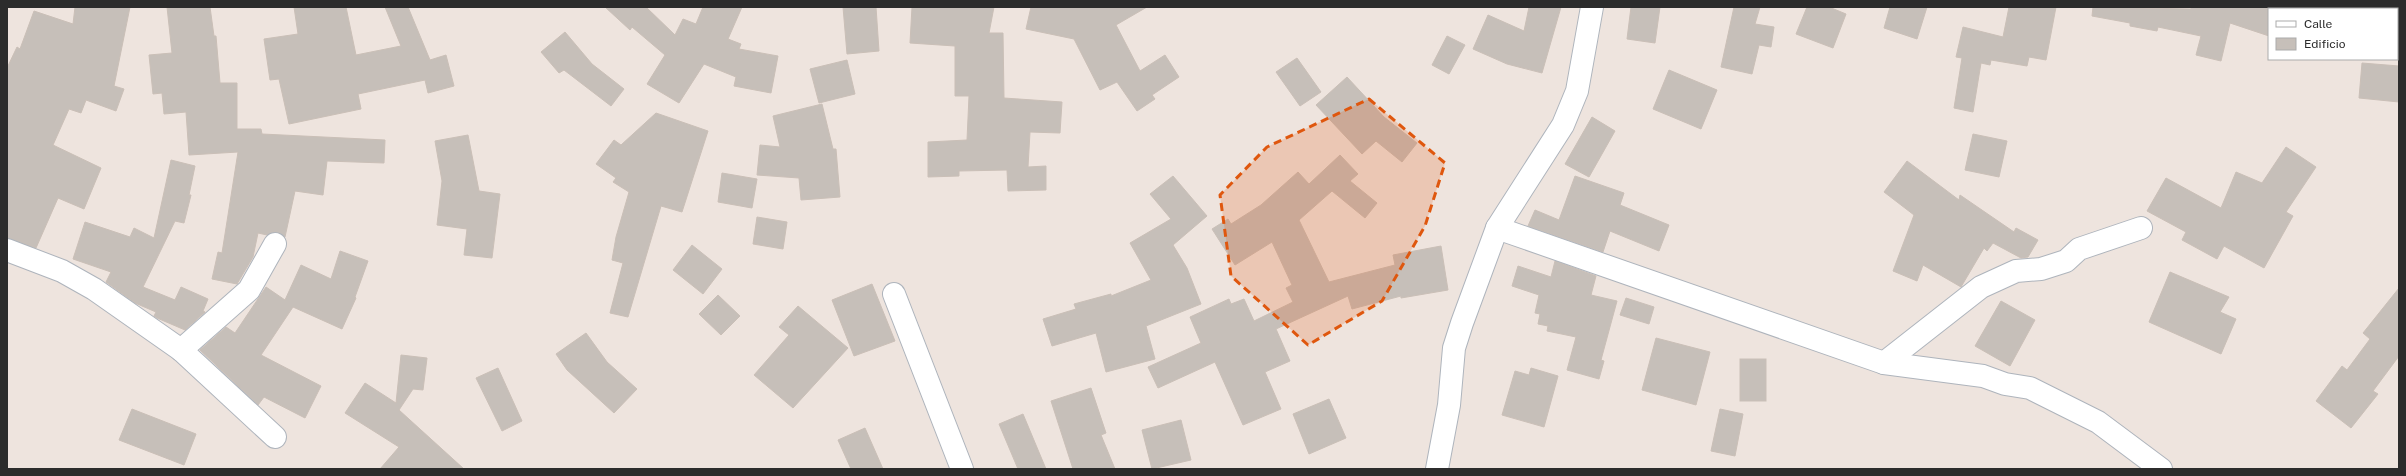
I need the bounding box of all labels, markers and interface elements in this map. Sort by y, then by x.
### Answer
legend [2268,8,2398,60]
text: Calle [2304,17,2333,31]
text: Edificio [2304,37,2346,51]

